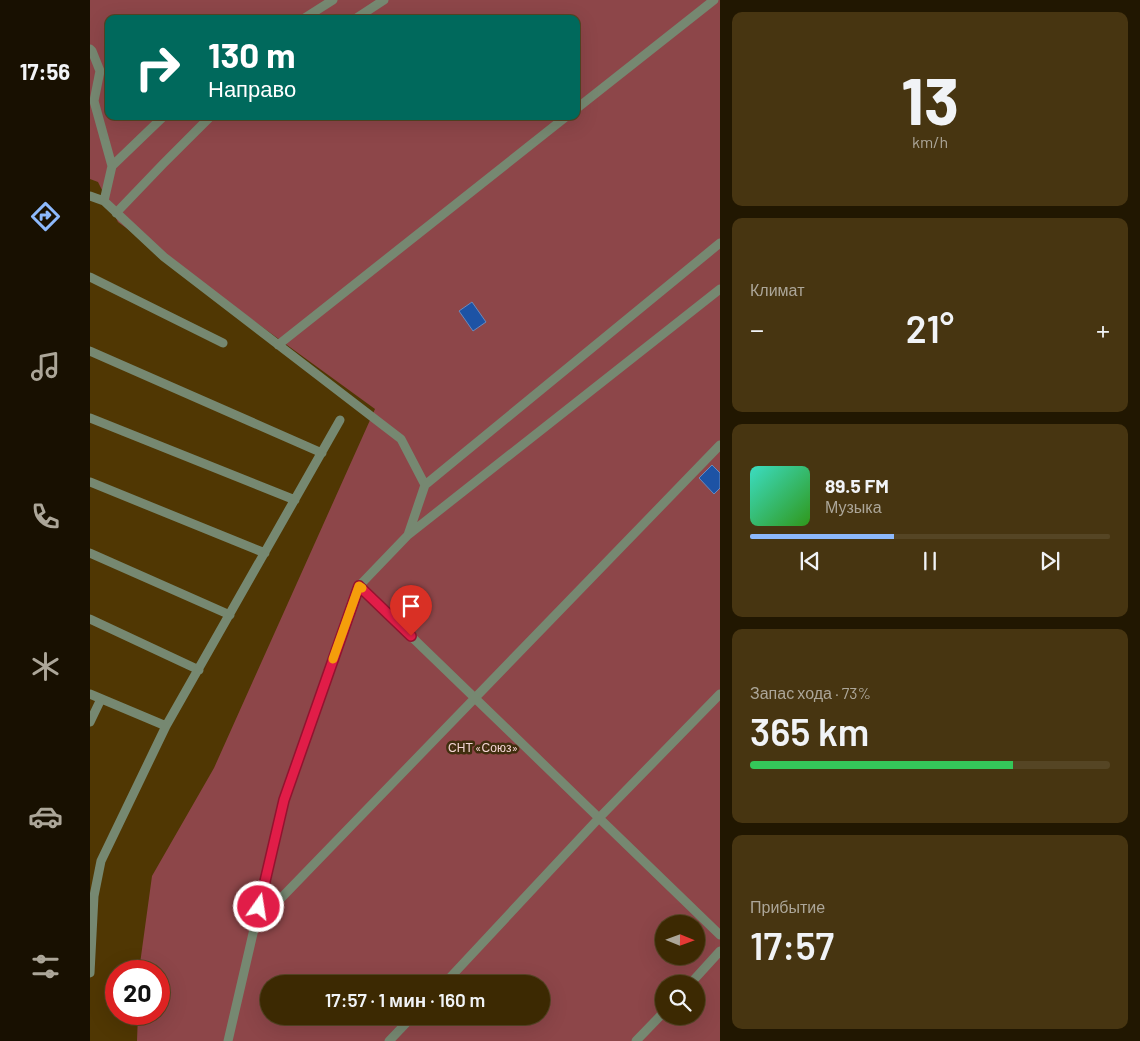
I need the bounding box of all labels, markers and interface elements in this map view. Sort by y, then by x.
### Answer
text: 130 m [208,33,295,75]
icon: right [125,35,190,100]
text: 17:56 [20,58,70,84]
text: 13 [901,60,959,138]
text: Направо [208,75,296,101]
text: km/h [912,132,948,151]
icon: directions [28,199,63,234]
text: Климат [750,280,804,299]
text: 21° [906,305,954,351]
text: − [750,312,764,346]
text: + [1096,312,1110,346]
icon: music [28,349,63,384]
text: 89.5 FM [825,474,889,497]
text: Музыка [825,497,882,516]
icon: phone [28,499,63,534]
icon: previous [796,547,824,575]
icon: pause [916,547,944,575]
icon: next [1036,547,1064,575]
pin [390,585,432,636]
icon: arrive [397,592,425,620]
icon: climate [28,649,63,684]
text: Запас хода · 73% [750,683,871,702]
text: 365 km [750,708,869,754]
park label: СНТ «Союз» [448,740,518,754]
icon: car [28,799,63,834]
position arrow [232,880,284,932]
text: Прибытие [750,897,825,916]
north arrow [655,915,705,965]
map controls [655,915,705,1025]
text: 17:57 [750,922,834,968]
icon: filters [28,949,63,984]
speed limit sign: 20 [105,960,170,1025]
button: search [655,975,705,1025]
text: 17:57 · 1 мин · 160 m [325,988,485,1011]

